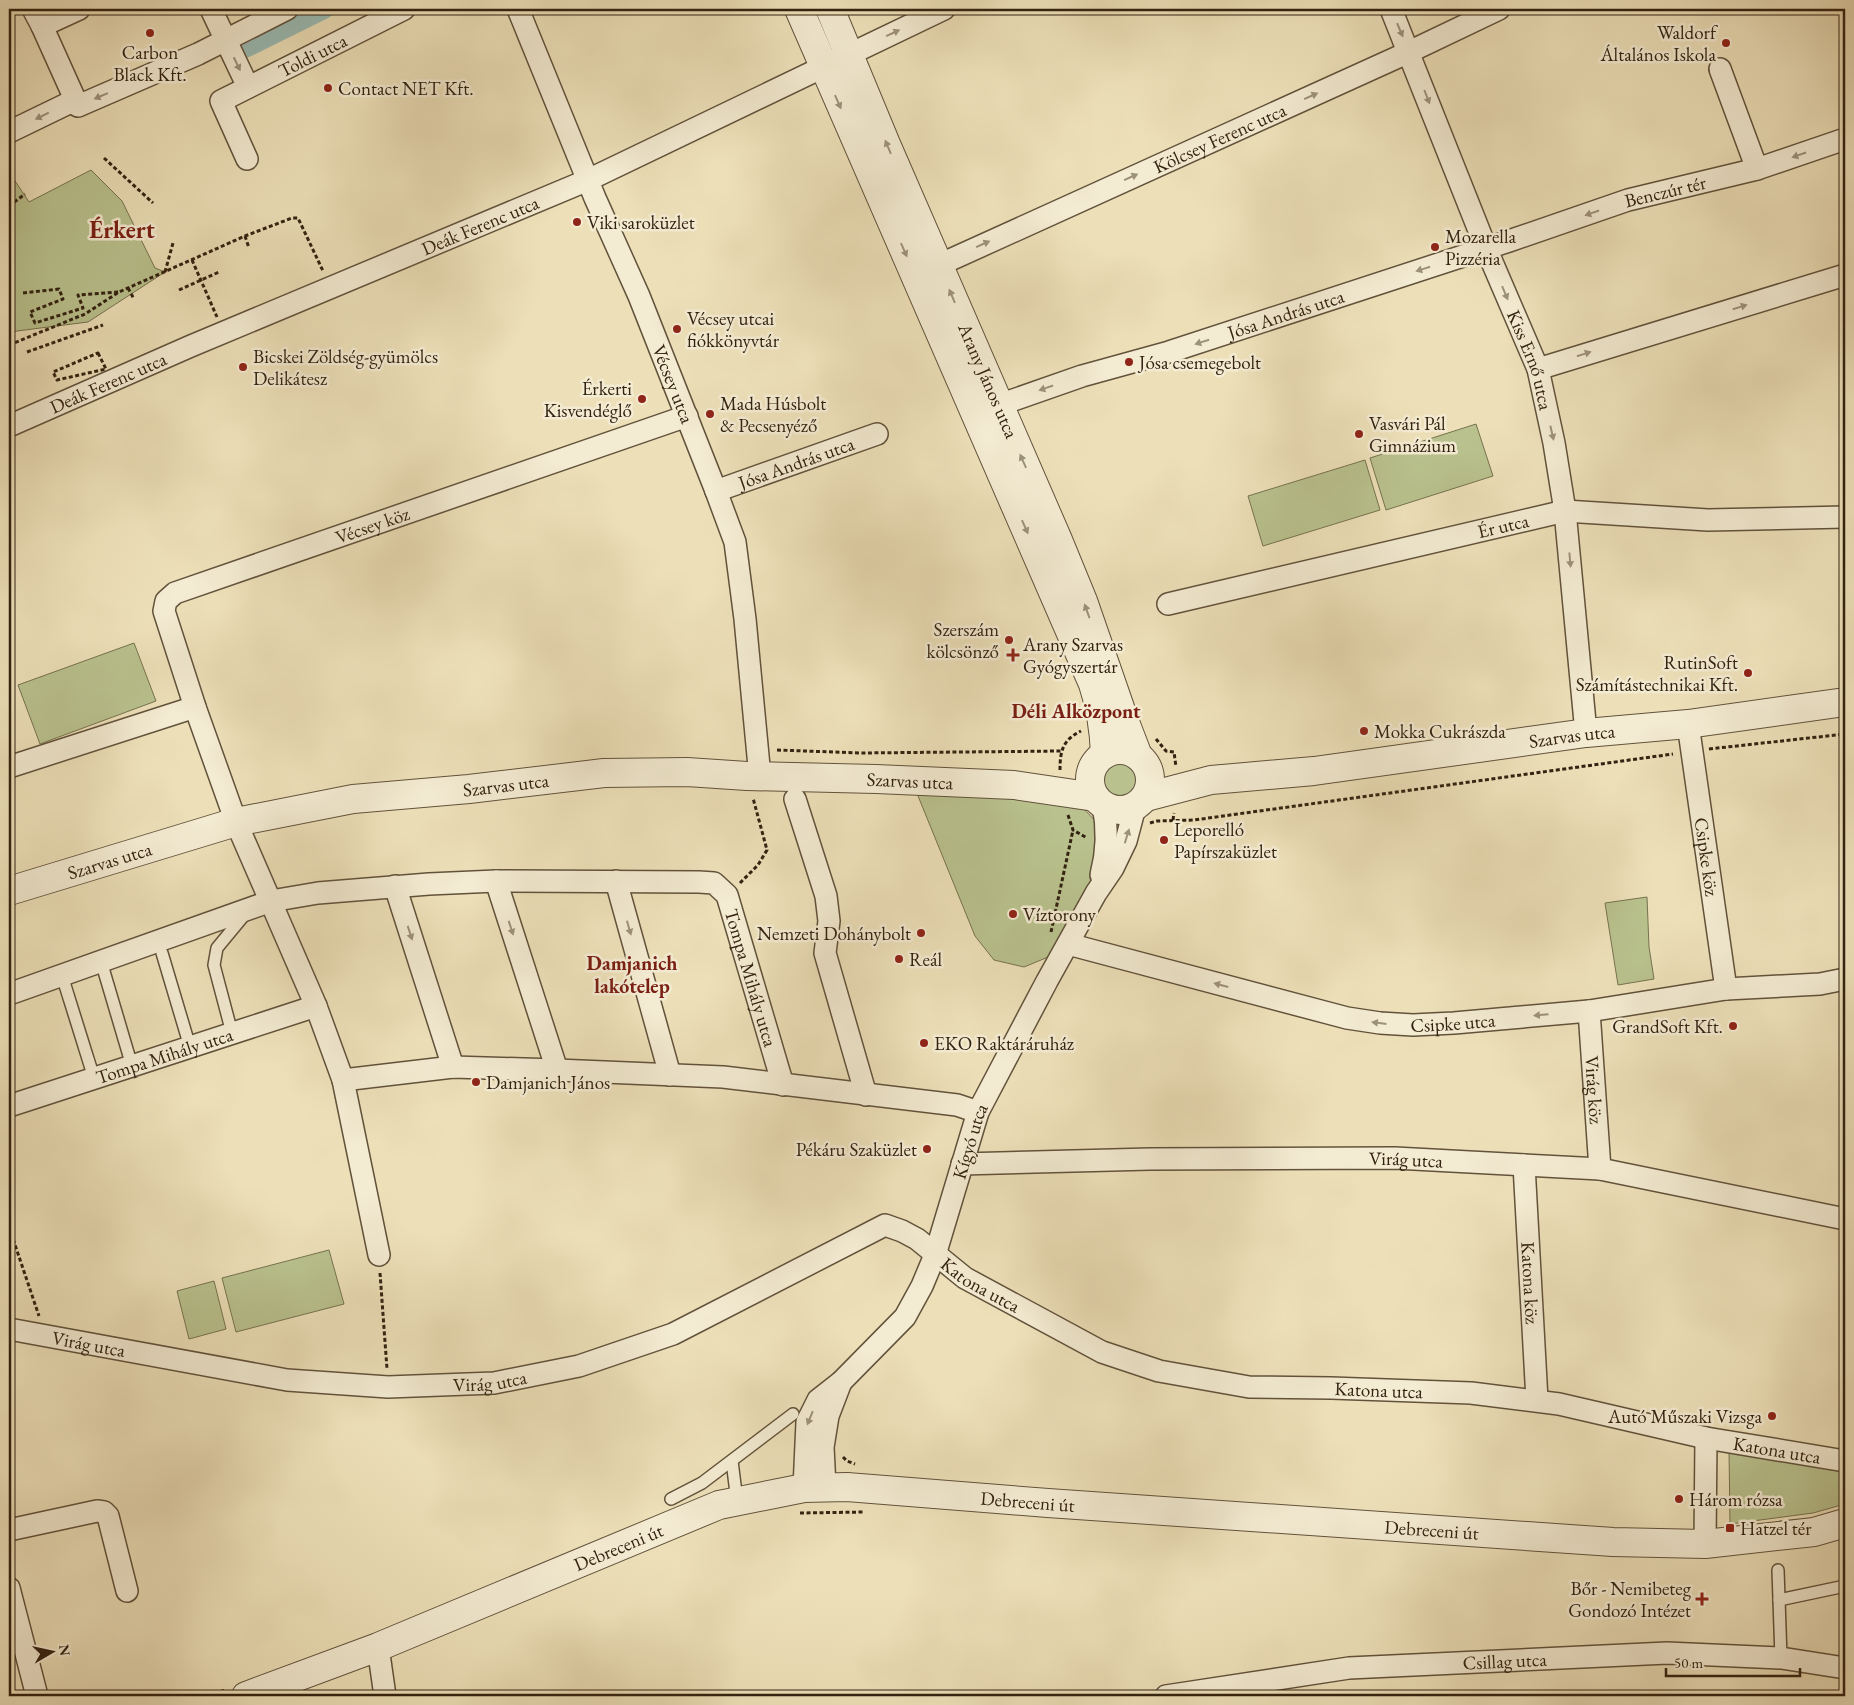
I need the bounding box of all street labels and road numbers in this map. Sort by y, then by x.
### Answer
street label: Toldi utca [274,28,352,83]
street label: Kölcsey Ferenc utca [1149,97,1290,179]
street label: Benczúr tér [1622,170,1709,213]
street label: Deák Ferenc utca [418,190,543,261]
street label: Jósa András utca [1223,284,1348,346]
street label: Kiss Ernő utca [1501,306,1559,413]
street label: Arany János utca [952,318,1024,442]
street label: Vécsey utca [646,341,700,427]
street label: Deák Ferenc utca [46,346,171,420]
street label: Jósa András utca [733,431,858,496]
street label: Vécsey köz [332,501,414,550]
street label: Ér utca [1475,508,1532,544]
street label: Szarvas utca [1527,718,1617,754]
street label: Szarvas utca [866,767,954,795]
street label: Szarvas utca [462,768,551,802]
street label: Csipke köz [1689,816,1725,899]
street label: Szarvas utca [65,836,155,885]
street label: Tompa Mihály utca [719,906,783,1050]
street label: Csipke utca [1410,1007,1497,1038]
street label: Tompa Mihály utca [93,1022,236,1090]
street label: Virág köz [1579,1055,1609,1126]
street label: Kígyó utca [947,1098,994,1182]
street label: Virág utca [1369,1146,1444,1174]
street label: Katona köz [1515,1241,1545,1326]
street label: Katona utca [936,1251,1025,1319]
street label: Virág utca [50,1325,128,1363]
street label: Virág utca [453,1365,529,1398]
street label: Katona utca [1334,1376,1424,1404]
street label: Katona utca [1731,1431,1823,1470]
street label: Debreceni út [979,1486,1075,1518]
street label: Debreceni út [1384,1514,1480,1546]
street label: Debreceni út [570,1518,667,1577]
street label: Csillag utca [1462,1647,1548,1676]

